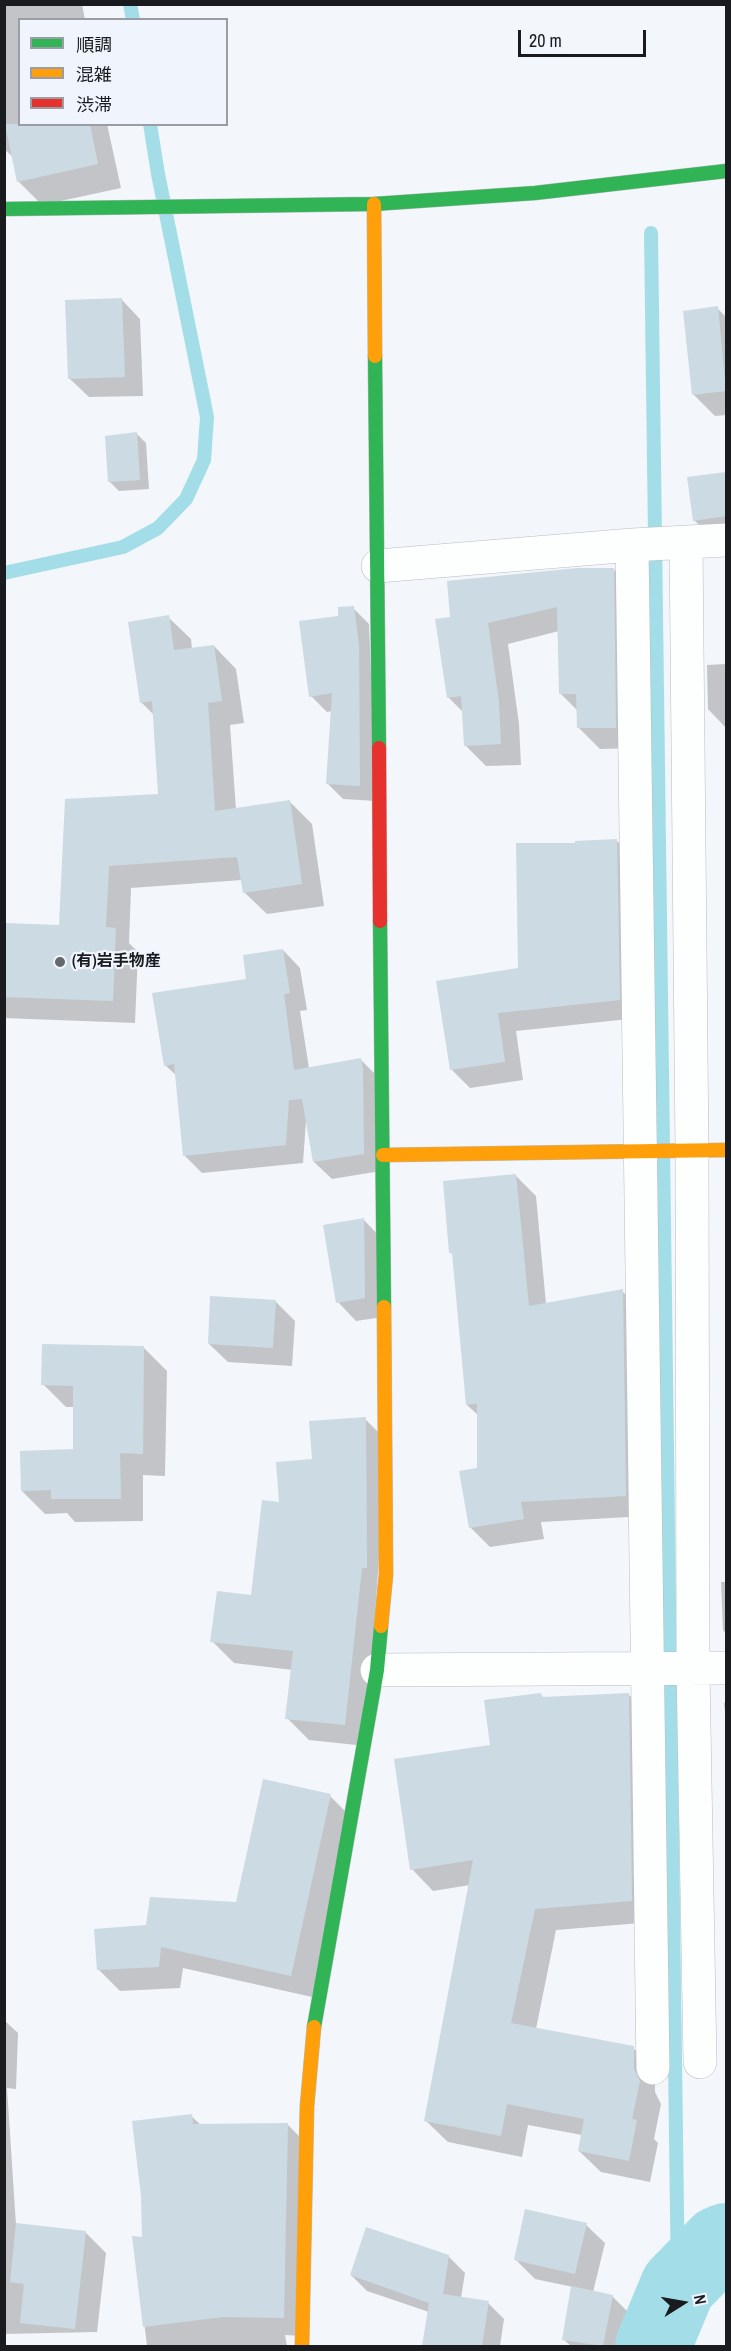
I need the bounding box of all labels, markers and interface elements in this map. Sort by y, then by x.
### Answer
legend [18,18,228,126]
scale bar [521,18,648,56]
text: 20 m [529,28,562,53]
text: 順調 [76,32,112,57]
text: 混雑 [76,62,112,87]
text: 渋滞 [76,92,112,117]
place label: (有)岩手物産 [72,952,161,972]
marker: (有)岩手物産 [53,955,67,969]
north arrow [653,2273,713,2333]
text: N [689,2293,712,2306]

